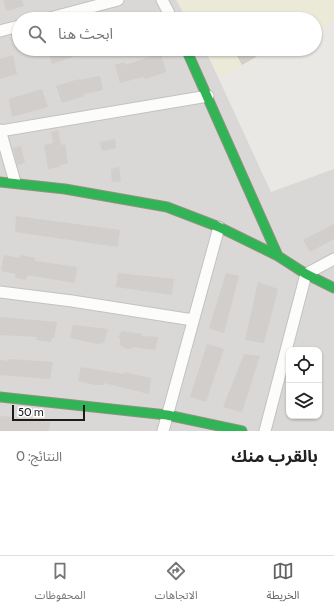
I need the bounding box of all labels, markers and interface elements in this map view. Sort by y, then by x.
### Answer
search box [12,12,322,56]
icon: search [26,23,48,45]
text: ابحث هنا [58,25,113,43]
map controls [286,347,322,419]
button: locate [286,347,322,383]
button: layers [286,383,322,419]
scale bar [12,403,85,422]
text: 50 m [18,405,44,419]
text: بالقرب منك [231,446,318,466]
text: النتائج: 0 [16,448,62,464]
tab: المحفوظات [35,560,86,607]
tab: الاتجاهات [155,560,198,607]
tab: الخريطة [267,560,300,607]

